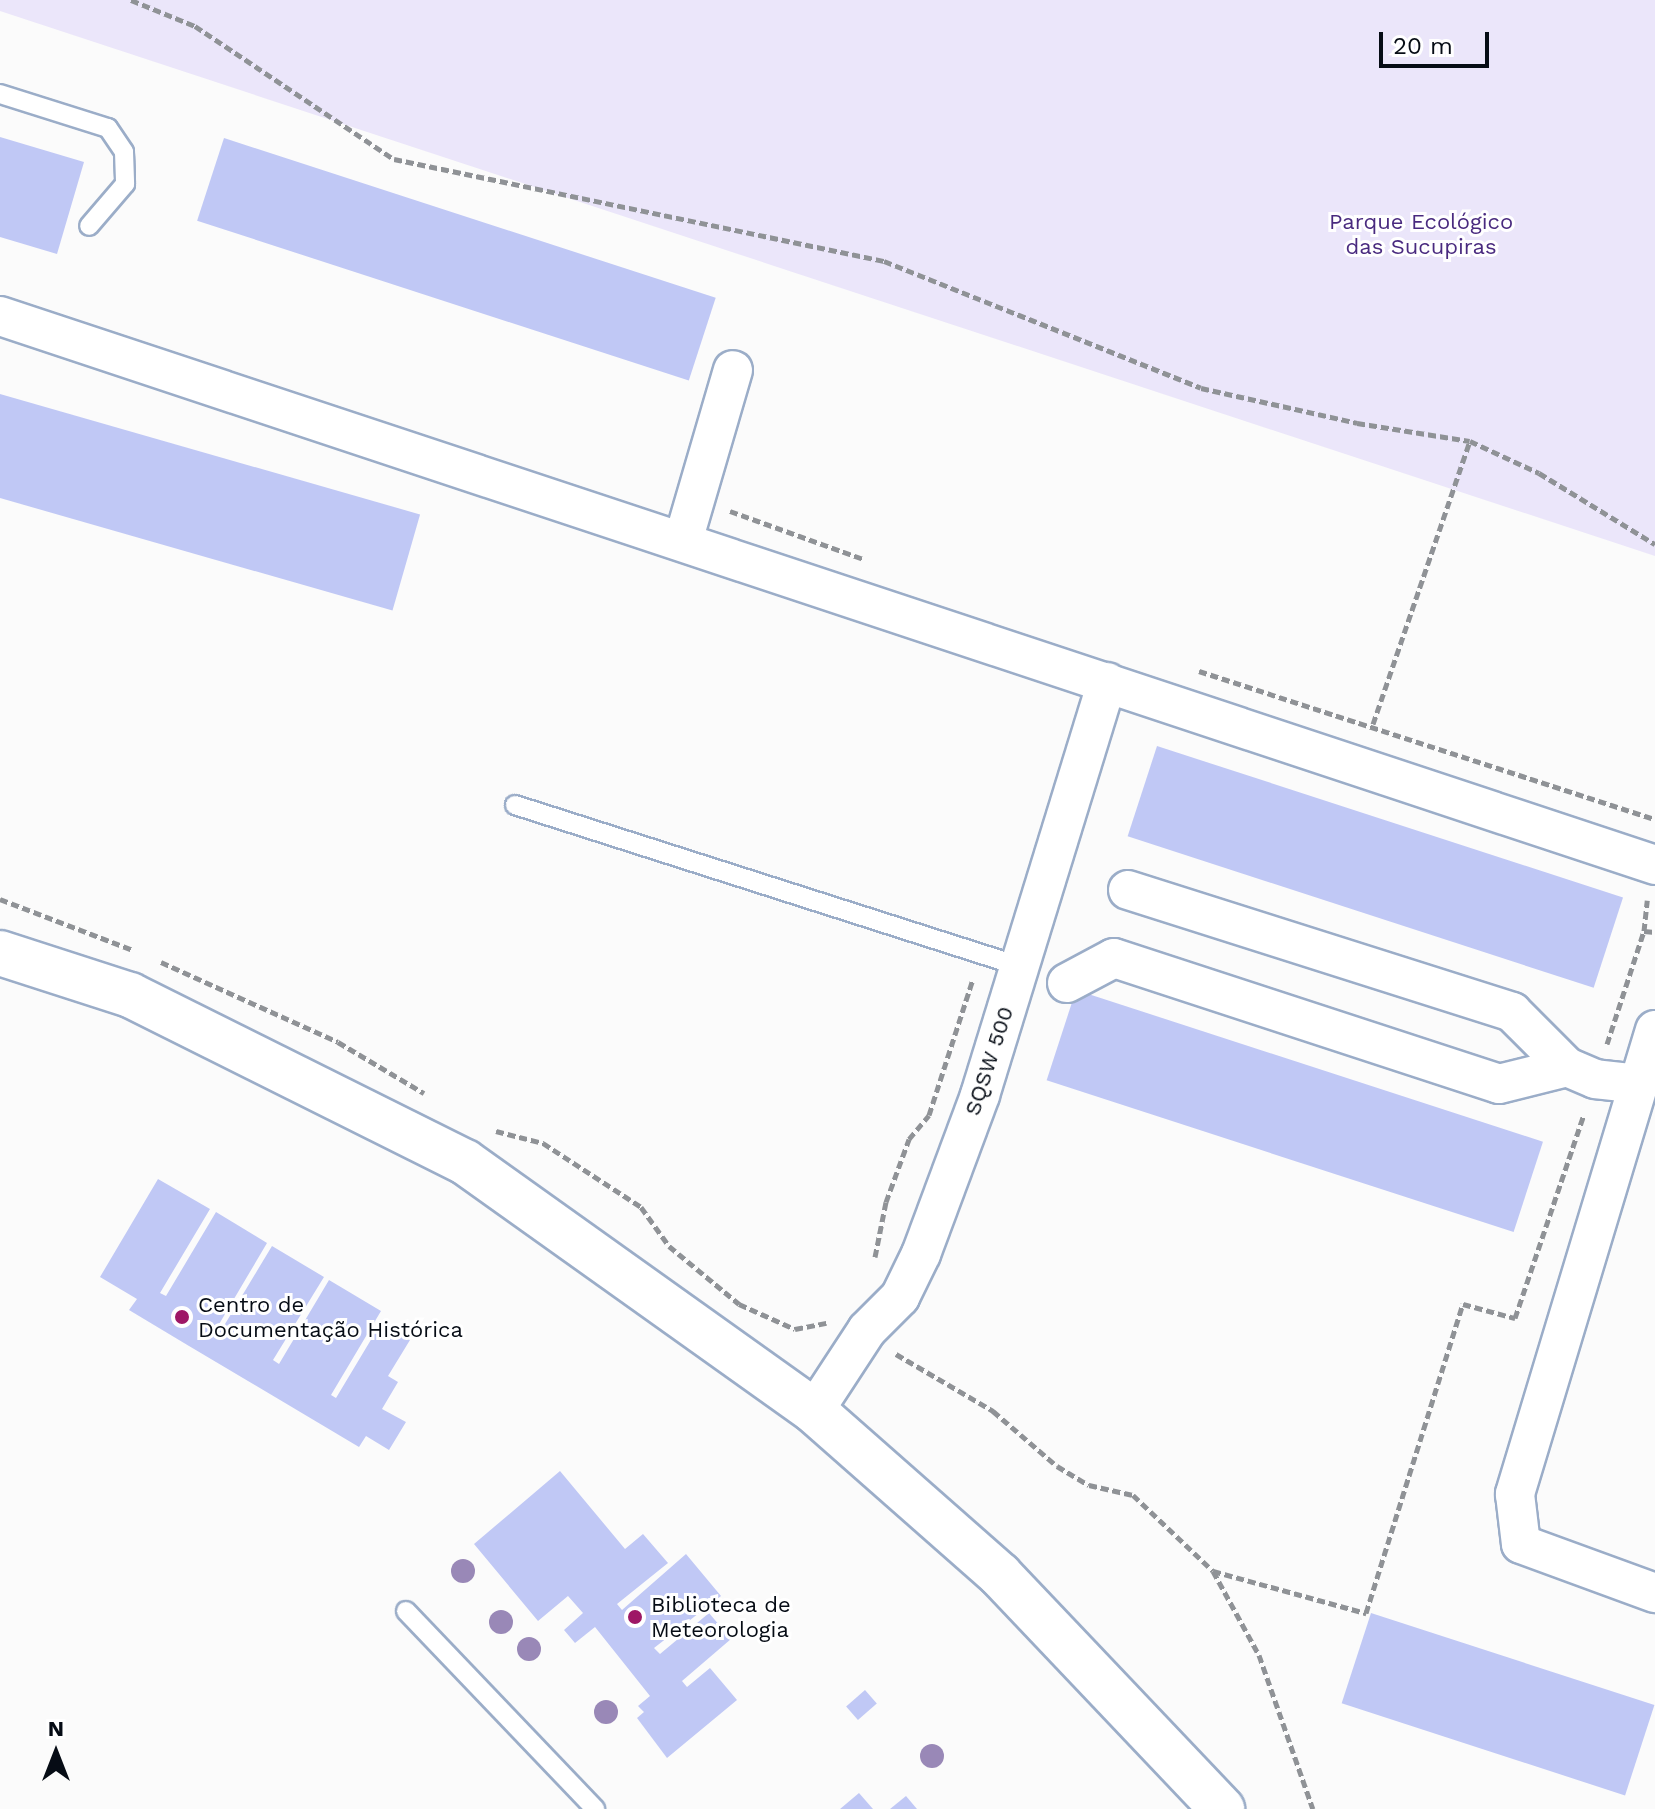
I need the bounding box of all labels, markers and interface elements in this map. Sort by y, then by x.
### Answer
scale bar [1383,16,1493,66]
text: 20 m [1393,32,1453,60]
park label: Parque Ecológico das Sucupiras [1329,208,1513,260]
street label: SQSW 500 [959,1003,1019,1119]
place label: Centro de Documentação Histórica [198,1291,463,1342]
marker: Centro de Documentação Histórica [173,1308,191,1326]
place label: Biblioteca de Meteorologia [651,1591,791,1642]
marker: Biblioteca de Meteorologia [626,1608,644,1626]
north arrow [16,1713,96,1793]
text: N [48,1716,64,1741]

